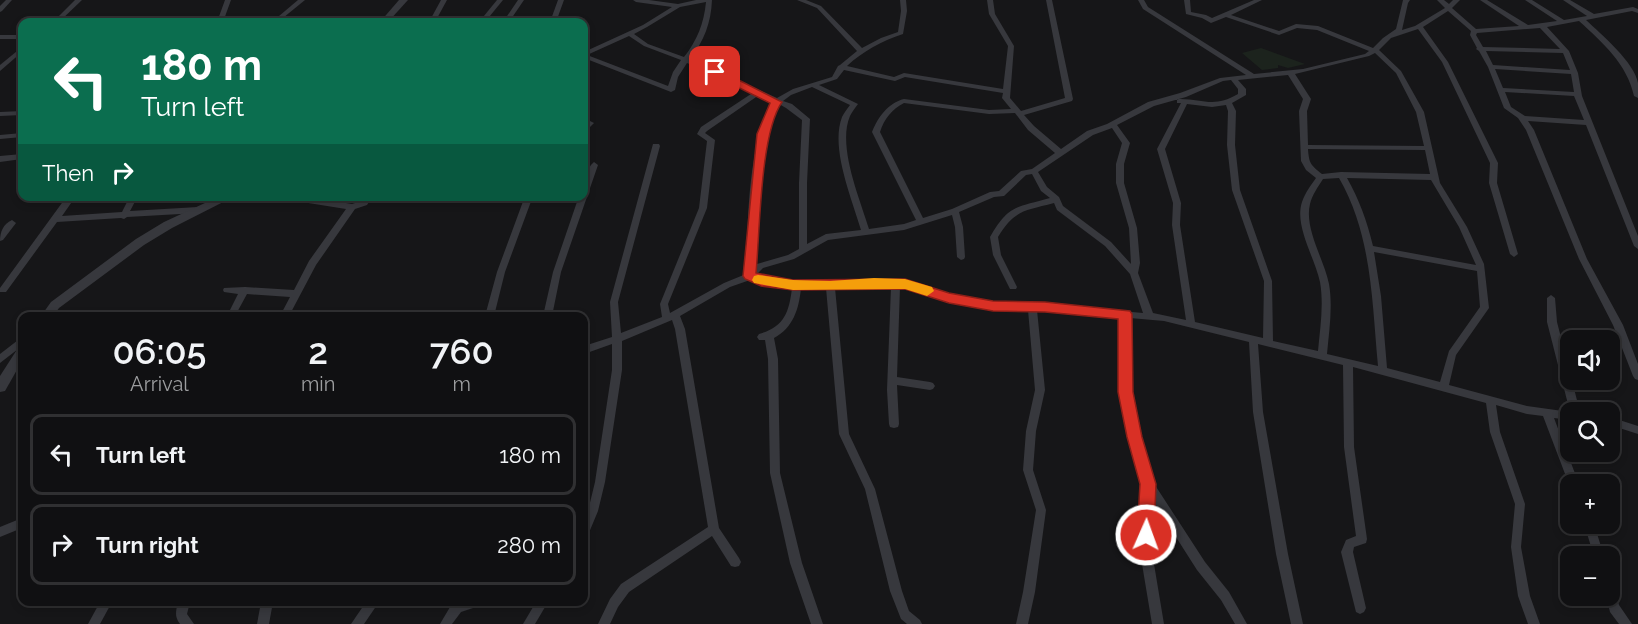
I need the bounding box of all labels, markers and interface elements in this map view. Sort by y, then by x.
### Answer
text: 180 m [141,41,262,90]
icon: left [42,42,120,120]
pin [689,46,740,97]
icon: arrive [698,55,731,88]
text: Turn left [141,91,244,122]
icon: right [106,156,139,189]
text: Then [42,160,94,186]
text: 06:05 [112,330,206,372]
text: 2 [308,330,328,372]
text: 760 [430,330,493,372]
map controls [1560,330,1620,606]
button: sound [1560,330,1620,390]
text: Arrival [130,372,189,396]
text: min [301,372,335,396]
text: m [452,372,471,396]
button: search [1560,402,1620,462]
icon: left [45,438,78,471]
text: Turn left [96,442,186,468]
text: 180 m [499,442,561,468]
button: + [1560,474,1620,534]
position arrow [1114,503,1178,567]
icon: right [45,528,78,561]
text: Turn right [96,532,199,558]
text: 280 m [497,532,561,558]
button: − [1560,546,1620,606]

